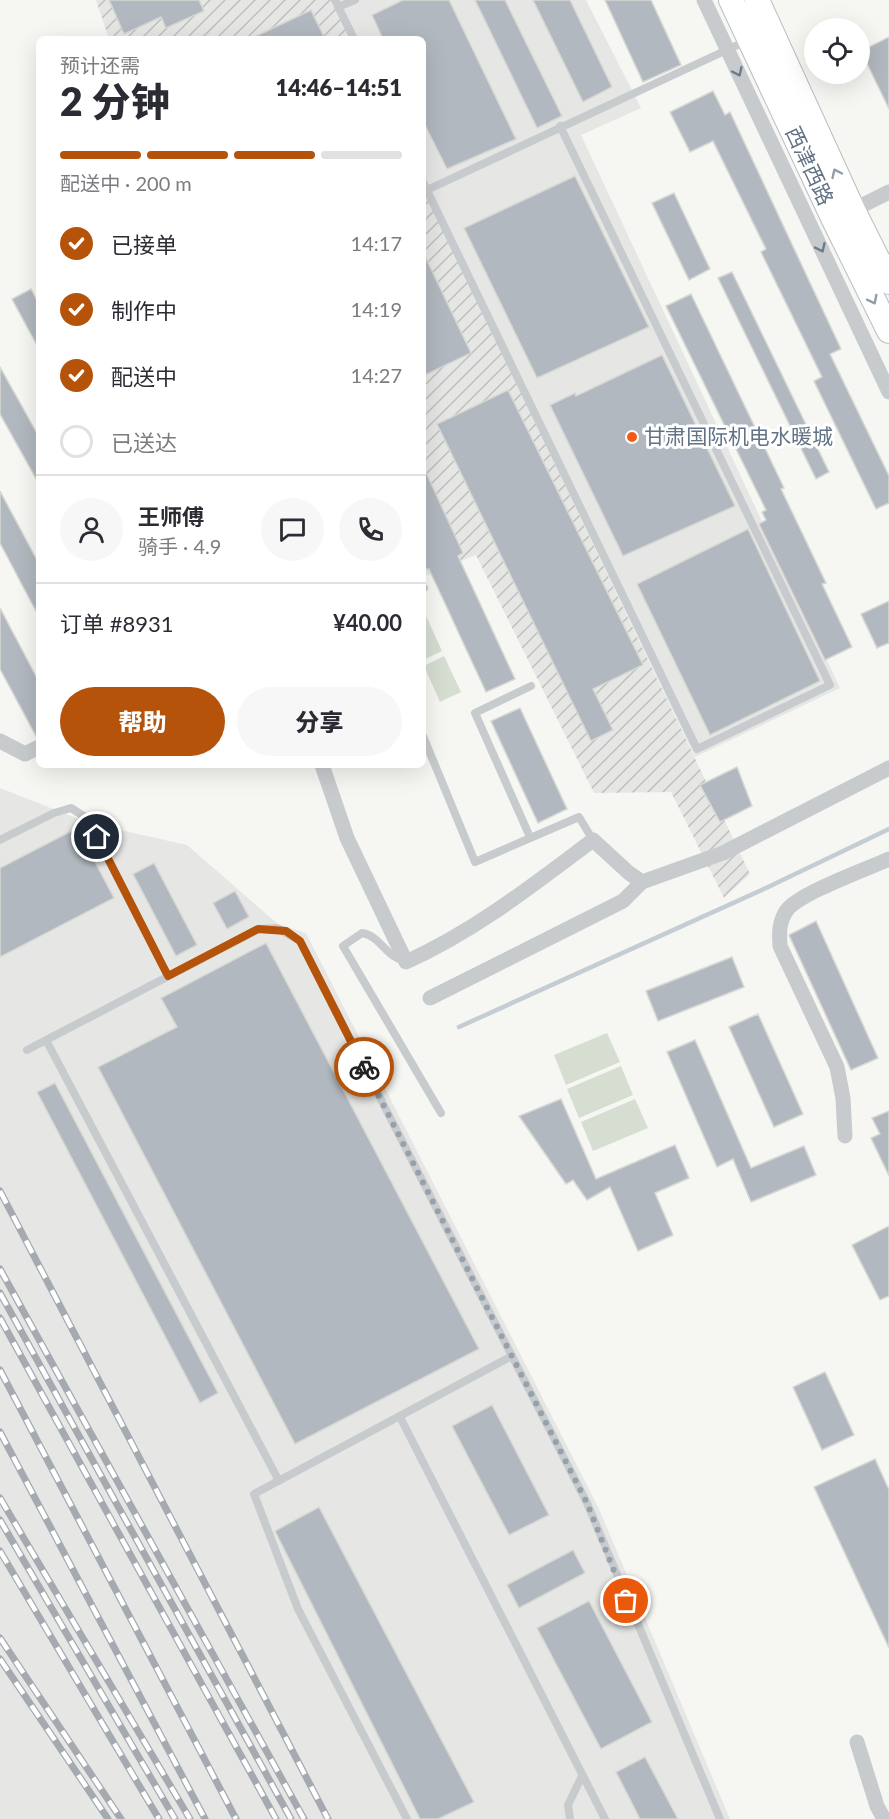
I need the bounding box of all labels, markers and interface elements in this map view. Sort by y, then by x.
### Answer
map controls [804,18,870,84]
button: locate [804,18,870,84]
text: 预计还需 [60,53,140,77]
one-way arrow [730,65,742,76]
text: 14:46–14:51 [276,74,402,101]
text: 2 分钟 [60,78,170,124]
street label: 西津西路 [781,122,839,209]
one-way arrow [831,168,843,179]
text: 配送中 · 200 m [60,171,192,195]
icon: check [60,227,93,260]
text: 已接单 [111,231,177,258]
text: 14:17 [351,231,402,255]
one-way arrow [813,242,825,253]
icon: check [60,293,93,326]
one-way arrow [866,293,877,304]
text: 制作中 [111,297,177,324]
text: 14:19 [351,297,402,321]
icon: check [60,359,93,392]
text: 配送中 [111,363,177,390]
text: 14:27 [351,363,402,387]
place label: 甘肃国际机电水暖城 [644,423,833,448]
text: 已送达 [111,429,177,456]
marker: 甘肃国际机电水暖城 [625,430,639,444]
button: person [60,498,123,561]
button: chat [261,498,324,561]
button: phone [339,498,402,561]
text: 王师傅 [138,503,204,530]
text: 骑手 · 4.9 [138,534,221,558]
text: ¥40.00 [333,609,402,636]
text: 订单 #8931 [60,610,173,637]
button: 帮助 [60,687,225,756]
button: 分享 [237,687,402,756]
pin [71,811,122,862]
icon: home [80,820,113,853]
courier [334,1037,394,1097]
icon: bike [348,1051,381,1084]
pin [600,1575,651,1626]
icon: bag [609,1584,642,1617]

